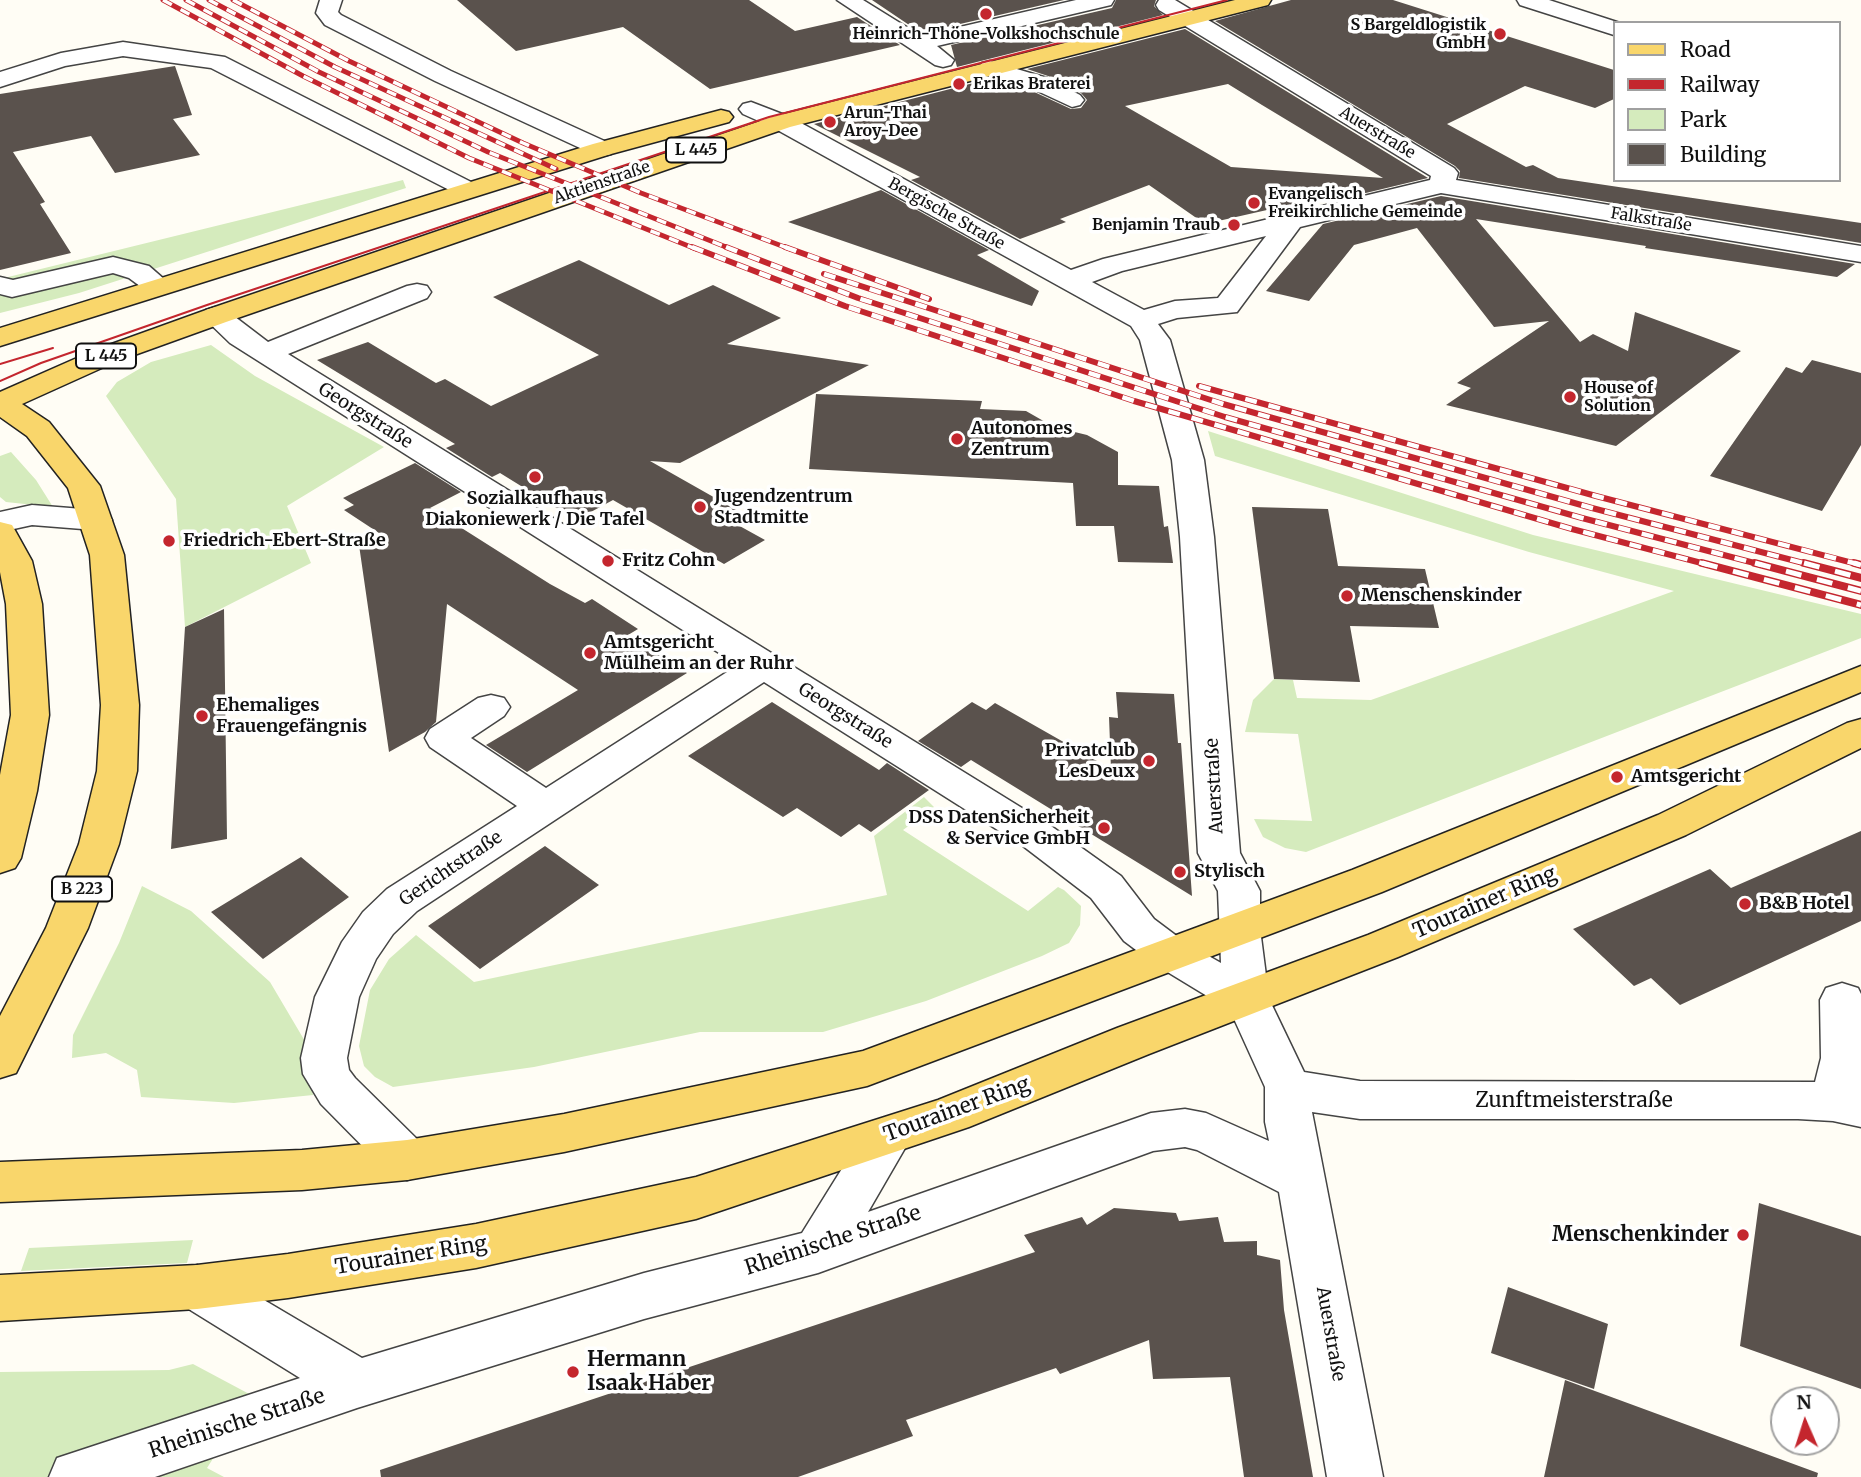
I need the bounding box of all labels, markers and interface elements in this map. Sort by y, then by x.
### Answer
marker: Heinrich-Thöne-Volkshochschule [978,6,994,22]
place label: S Bargeldlogistik GmbH [1351,15,1486,53]
legend [1612,21,1840,182]
place label: Heinrich-Thöne-Volkshochschule [852,24,1120,44]
marker: S Bargeldlogistik GmbH [1492,26,1508,42]
text: Road [1680,36,1731,63]
text: Railway [1680,71,1760,98]
place label: Erikas Braterei [973,74,1091,94]
marker: Erikas Braterei [951,76,967,92]
place label: Arun-Thai Aroy-Dee [844,103,927,141]
street label: Auerstraße [1336,103,1418,163]
text: Park [1680,106,1727,133]
marker: Arun-Thai Aroy-Dee [822,114,838,130]
road number: L 445 [666,138,726,162]
text: Building [1680,141,1766,168]
street label: Aktienstraße [551,158,653,208]
street label: Bergische Straße [884,174,1008,254]
place label: Evangelisch Freikirchliche Gemeinde [1268,184,1462,222]
marker: Evangelisch Freikirchliche Gemeinde [1246,195,1262,211]
street label: Falkstraße [1609,204,1693,236]
place label: Benjamin Traub [1092,215,1220,235]
marker: Benjamin Traub [1226,217,1242,233]
road number: L 445 [76,344,136,368]
street label: Georgstraße [314,378,416,454]
place label: House of Solution [1584,378,1653,416]
marker: House of Solution [1562,389,1578,405]
place label: Autonomes Zentrum [971,418,1073,460]
marker: Autonomes Zentrum [949,431,965,447]
marker: Sozialkaufhaus Diakoniewerk / Die Tafel [527,469,543,485]
place label: Jugendzentrum Stadtmitte [714,486,853,528]
place label: Sozialkaufhaus Diakoniewerk / Die Tafel [425,488,645,530]
marker: Jugendzentrum Stadtmitte [692,499,708,515]
place label: Friedrich-Ebert-Straße [183,530,386,552]
marker: Friedrich-Ebert-Straße [161,533,177,549]
place label: Fritz Cohn [622,550,715,572]
marker: Fritz Cohn [600,553,616,569]
place label: Menschenskinder [1361,585,1522,607]
marker: Menschenskinder [1339,588,1355,604]
place label: Amtsgericht Mülheim an der Ruhr [604,632,794,674]
marker: Amtsgericht Mülheim an der Ruhr [582,645,598,661]
street label: Georgstraße [794,678,896,754]
place label: Ehemaliges Frauengefängnis [216,695,367,738]
marker: Ehemaliges Frauengefängnis [194,708,210,724]
street label: Auerstraße [1202,738,1228,834]
place label: Privatclub LesDeux [1044,740,1135,782]
marker: Privatclub LesDeux [1141,753,1157,769]
place label: Amtsgericht [1631,766,1741,788]
marker: Amtsgericht [1609,769,1625,785]
place label: DSS DatenSicherheit & Service GmbH [908,807,1090,850]
marker: DSS DatenSicherheit & Service GmbH [1096,820,1112,836]
street label: Gerichtstraße [396,827,506,911]
place label: Stylisch [1194,861,1265,883]
street label: Tourainer Ring [1409,861,1561,945]
marker: Stylisch [1172,864,1188,880]
road number: B 223 [52,876,112,902]
place label: B&B Hotel [1759,893,1850,915]
marker: B&B Hotel [1737,896,1753,912]
street label: Tourainer Ring [881,1072,1033,1148]
street label: Zunftmeisterstraße [1475,1088,1673,1114]
street label: Rheinische Straße [742,1201,924,1281]
place label: Menschenkinder [1552,1222,1729,1248]
marker: Menschenkinder [1735,1227,1751,1243]
street label: Tourainer Ring [333,1232,489,1280]
street label: Auerstraße [1311,1285,1349,1383]
place label: Hermann Isaak Haber [587,1347,711,1397]
marker: Hermann Isaak Haber [565,1364,581,1380]
street label: Rheinische Straße [146,1384,328,1464]
north arrow [1770,1386,1840,1456]
text: N [1796,1390,1812,1414]

